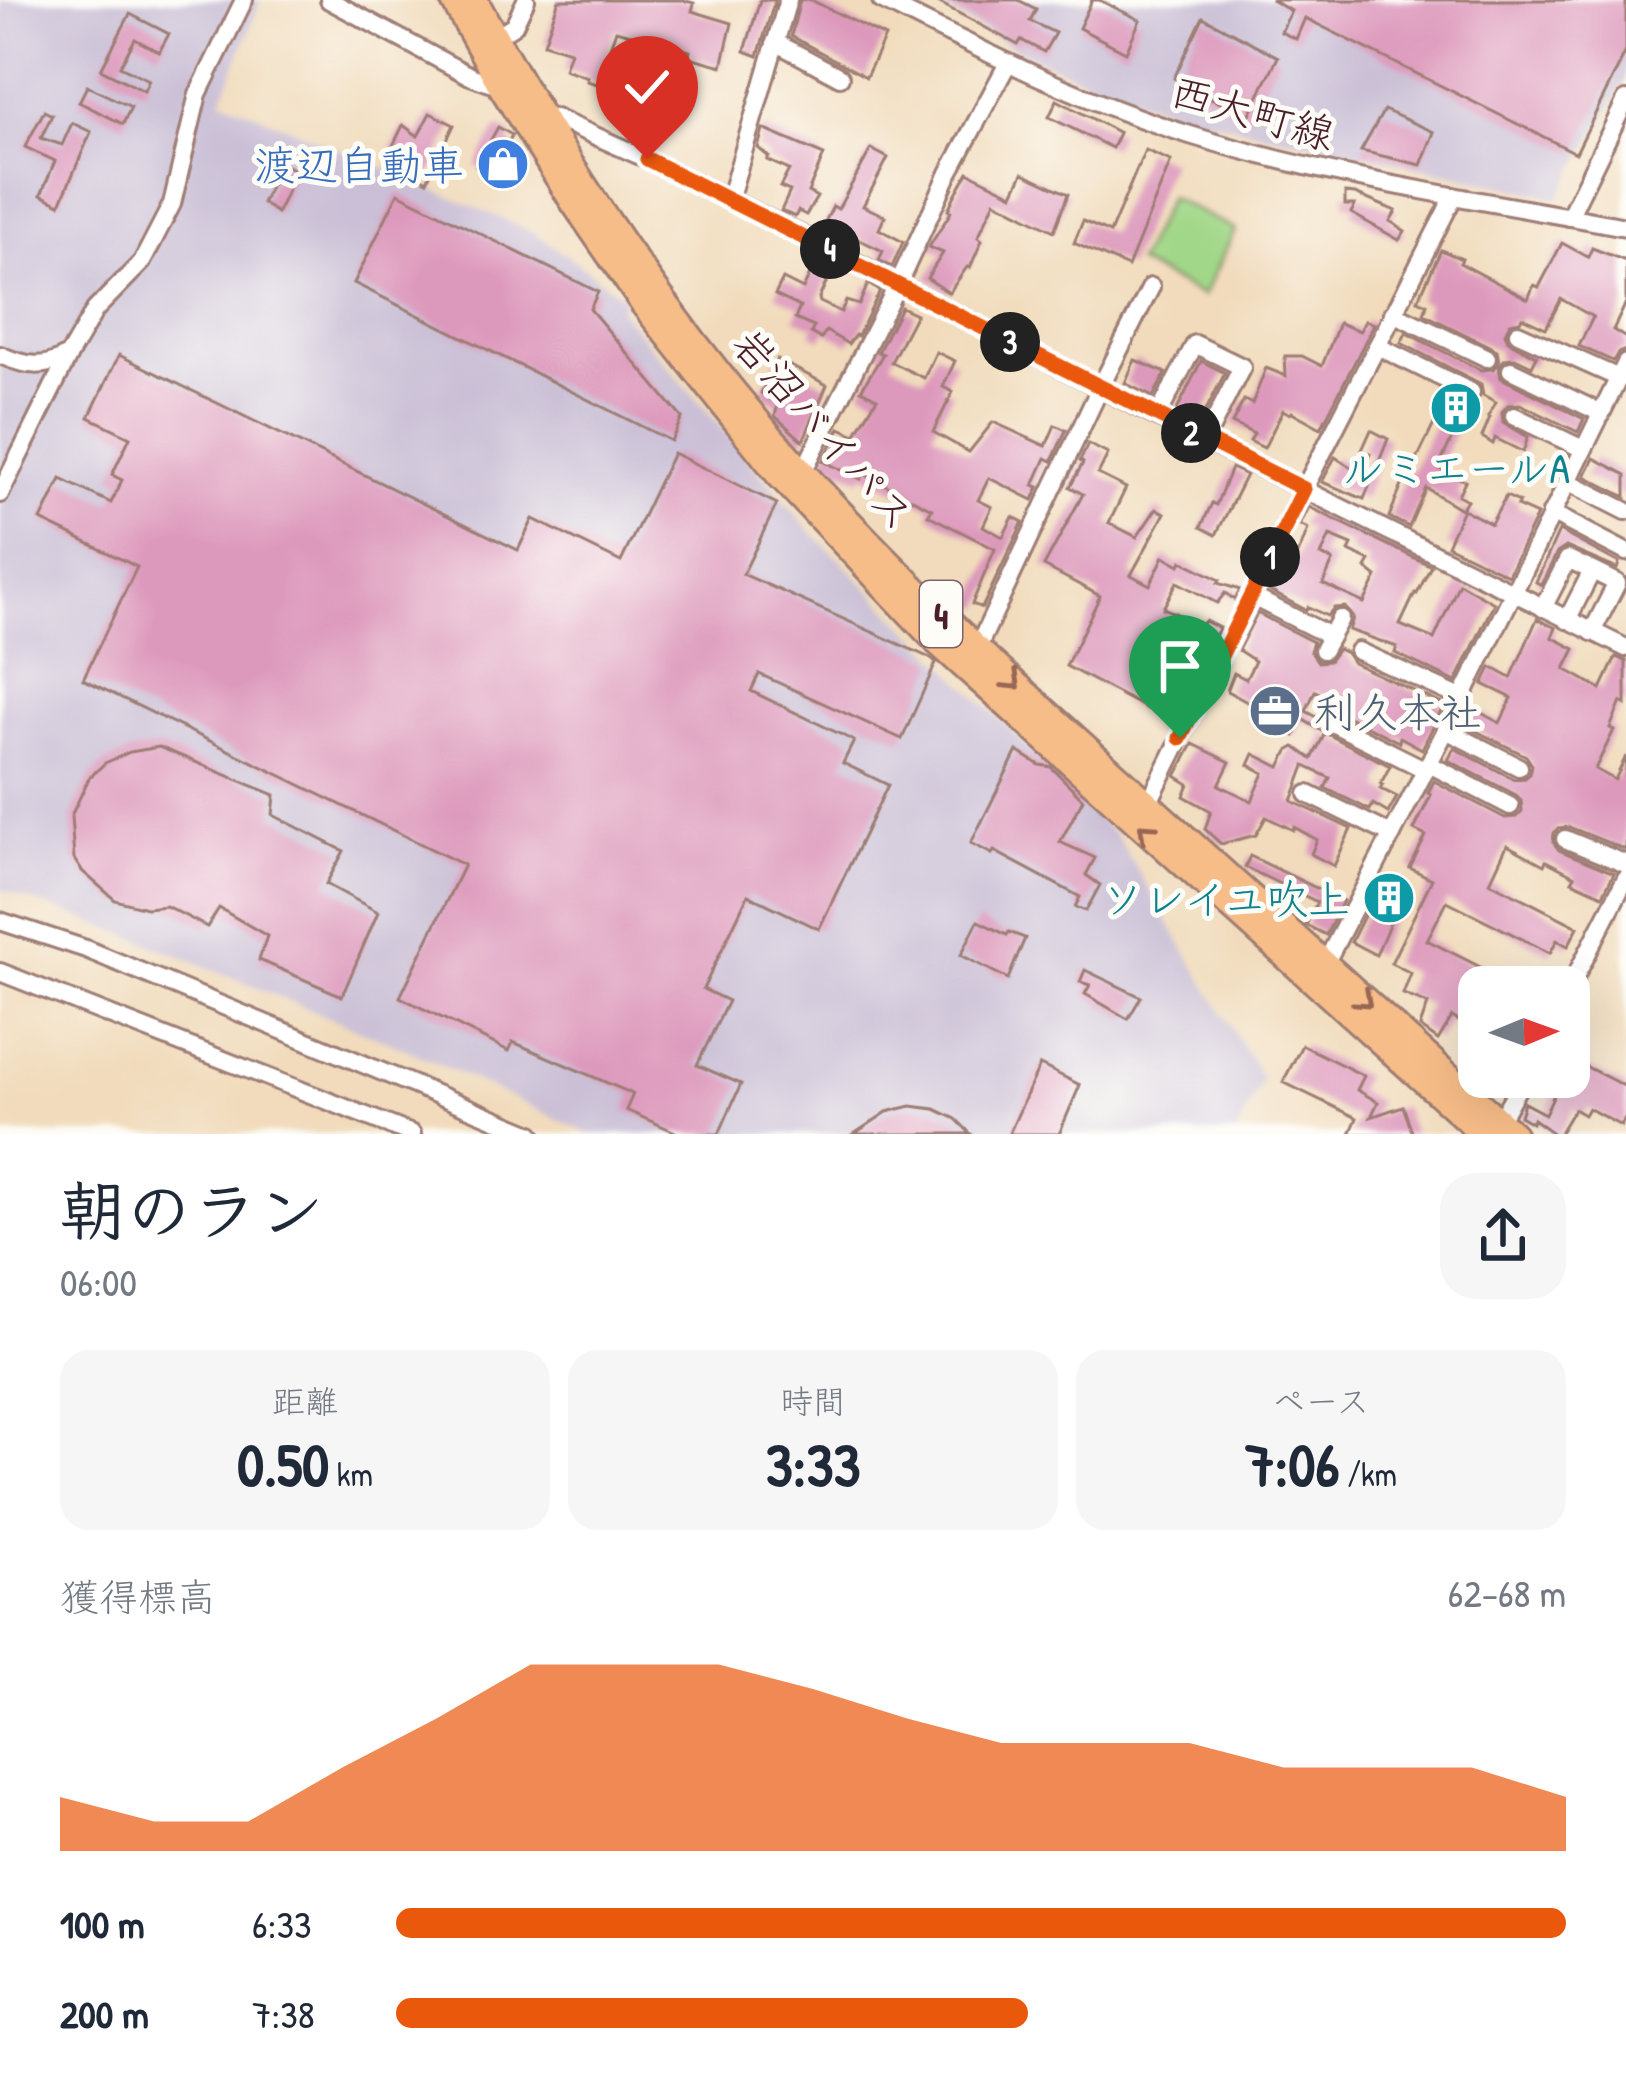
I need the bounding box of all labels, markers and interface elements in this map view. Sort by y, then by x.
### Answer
pin [596,36,698,159]
icon: check [614,54,680,120]
street label: 西大町線 [1164,61,1342,163]
place label: 渡辺自動車 [254,136,464,193]
shop icon: 渡辺自動車 [475,136,531,192]
pin: 4 [800,219,860,279]
text: 4 [824,227,836,271]
pin: 3 [980,312,1040,372]
street label: 岩沼バイパス [720,316,928,542]
text: 3 [1003,320,1017,364]
building icon: ルミエールA [1428,380,1484,436]
pin: 2 [1161,403,1221,463]
text: 2 [1183,411,1199,455]
place label: ルミエールA [1342,439,1570,496]
pin: 1 [1240,527,1300,587]
text: 1 [1264,535,1276,579]
road number: 4 [920,581,962,647]
pin [1129,615,1231,738]
icon: arrive [1147,633,1213,699]
one-way arrow [999,668,1020,689]
office icon: 利久本社 [1247,683,1303,739]
place label: 利久本社 [1314,683,1482,740]
one-way arrow [1138,824,1160,845]
place label: ソレイユ吹上 [1101,870,1350,927]
building icon: ソレイユ吹上 [1361,870,1417,926]
north arrow [1458,966,1590,1098]
map controls [1458,966,1590,1098]
one-way arrow [1351,986,1372,1007]
text: 朝のラン [60,1165,324,1255]
button: share [1440,1173,1566,1299]
text: 06:00 [60,1255,137,1308]
text: 距離 [272,1379,338,1423]
text: 時間 [780,1379,846,1423]
text: ペース [1272,1379,1370,1423]
text: 0.50 [237,1423,329,1505]
text: 3:33 [766,1423,860,1505]
text: 7:06 [1245,1423,1339,1505]
text: km [329,1452,373,1496]
text: /km [1339,1452,1397,1496]
text: 62–68 m [1448,1566,1566,1619]
text: 獲得標高 [60,1570,216,1623]
text: 100 m [60,1897,145,1950]
text: 6:33 [252,1897,312,1950]
text: 200 m [60,1987,149,2040]
text: 7:38 [252,1987,315,2040]

